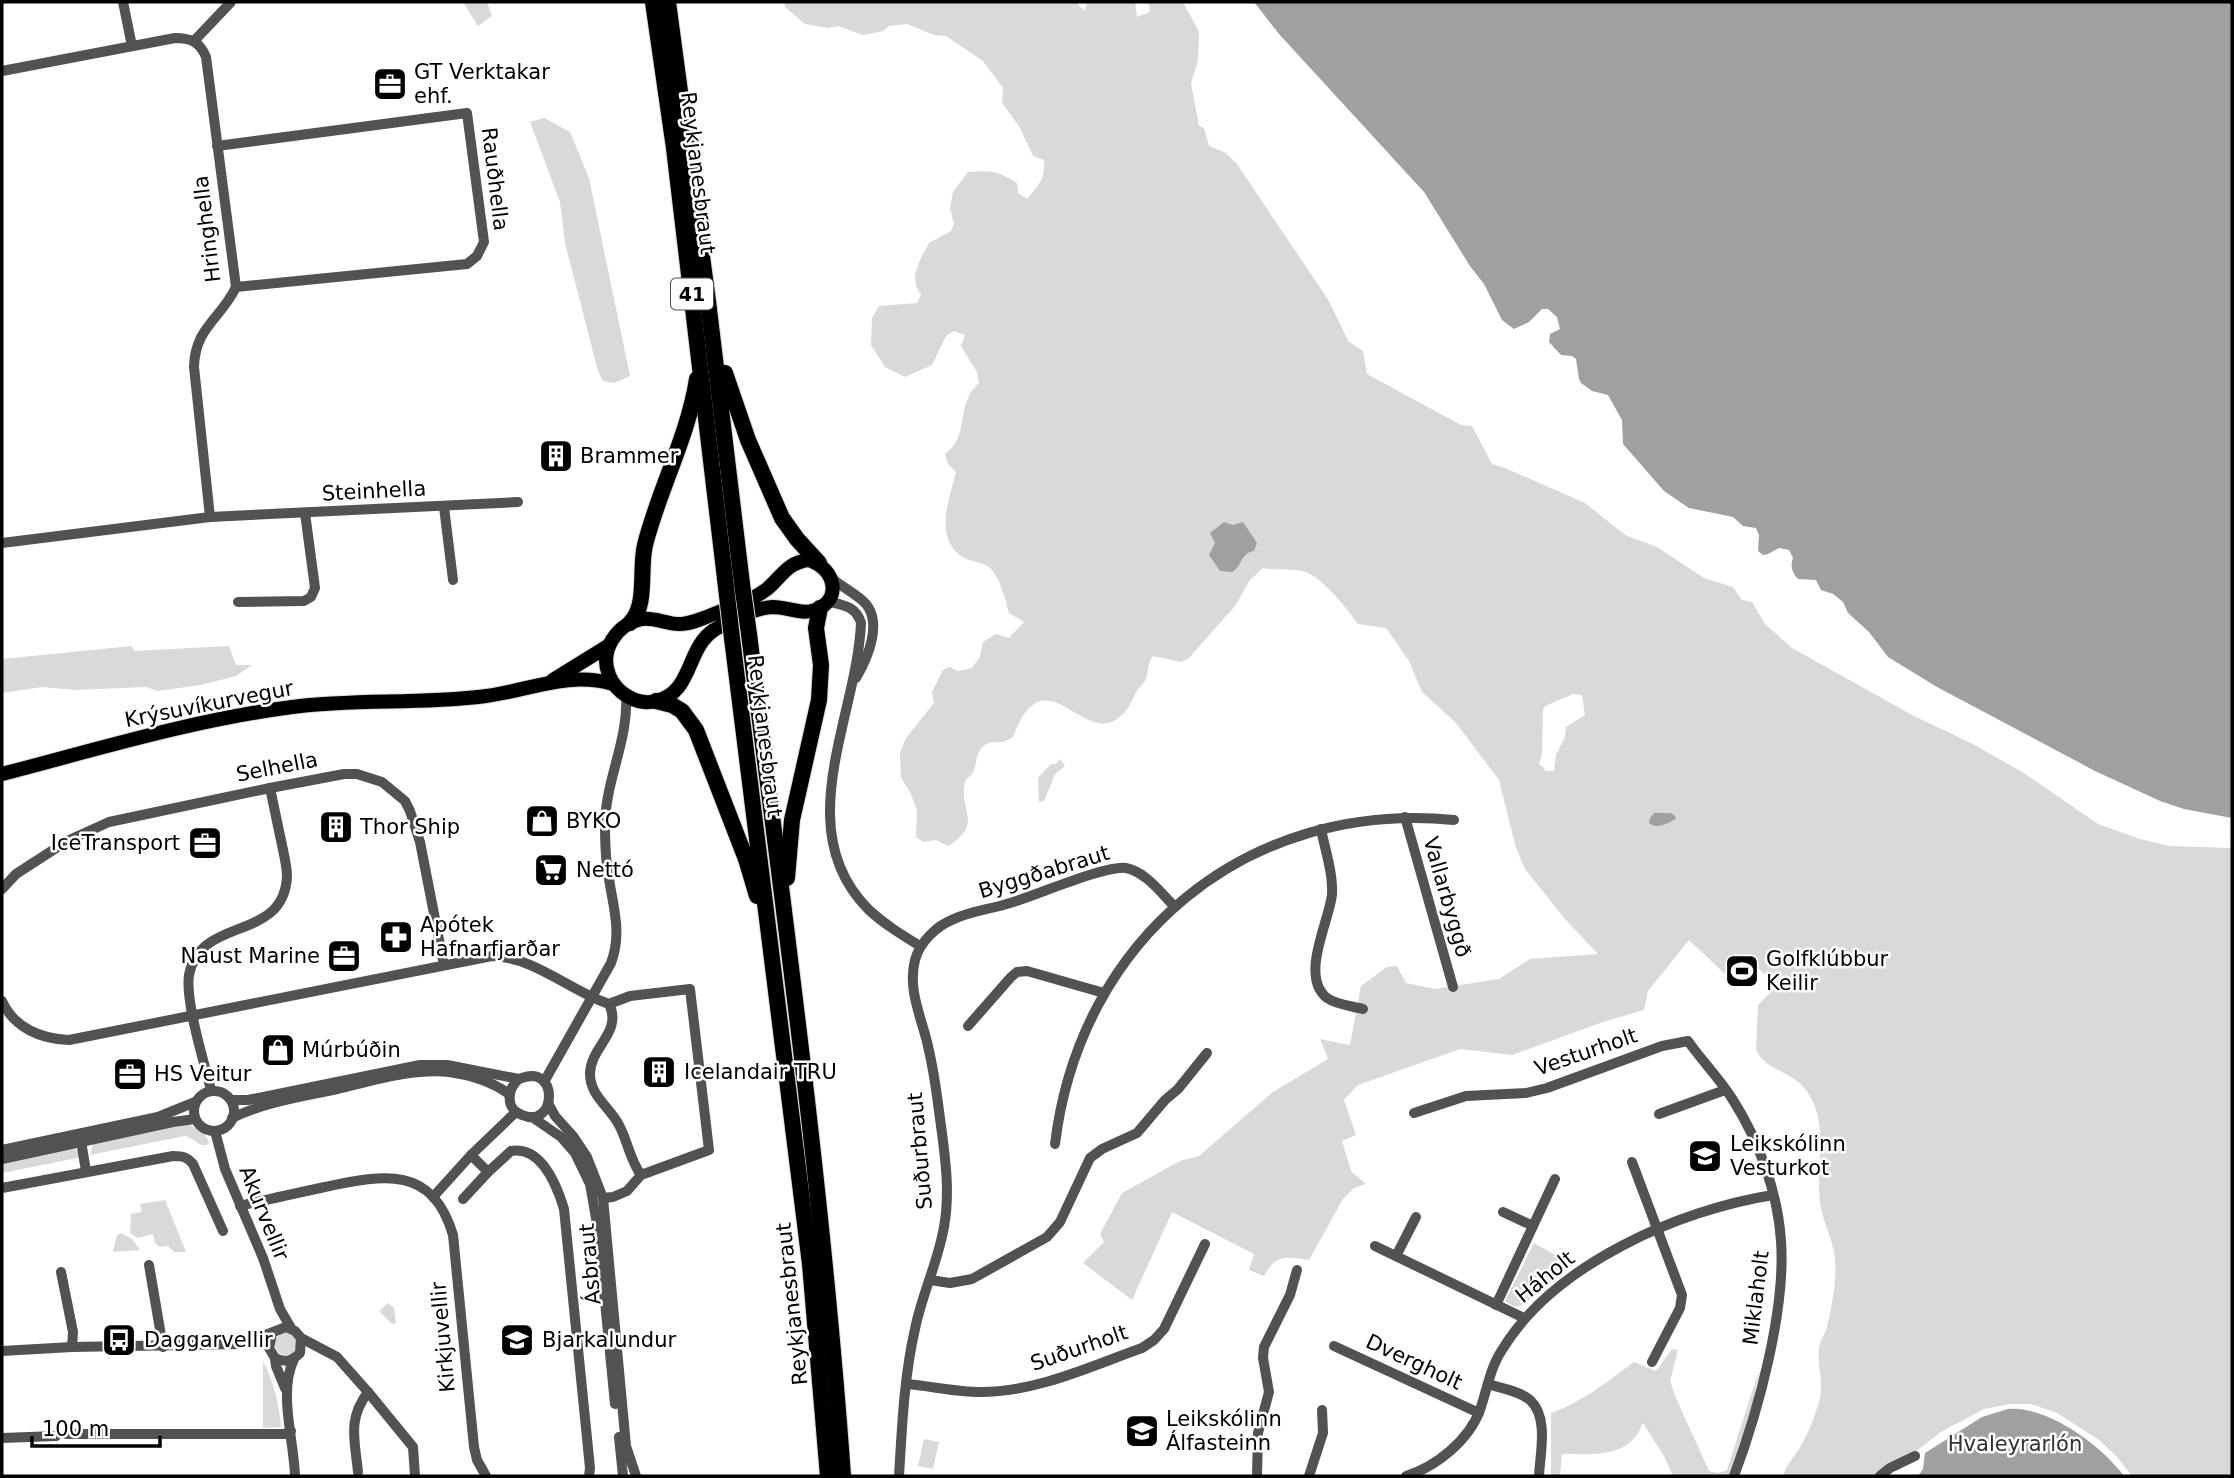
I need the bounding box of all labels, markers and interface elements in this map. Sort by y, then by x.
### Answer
place label: GT Verktakar ehf. [414,60,550,108]
office icon: GT Verktakar ehf. [371,65,409,103]
street label: Reykjanesbraut [676,90,720,256]
street label: Rauðhella [477,126,513,232]
street label: Hringhella [189,174,225,284]
road number: 41 [671,278,713,310]
building icon: Brammer [537,437,575,475]
place label: Brammer [580,444,679,468]
street label: Steinhella [321,476,427,506]
street label: Reykjanesbraut [743,653,787,819]
street label: Krýsuvíkurvegur [123,676,296,732]
street label: Selhella [234,747,320,787]
shop icon: BYKO [523,802,561,840]
building icon: Thor Ship [317,808,355,846]
place label: BYKO [566,809,621,833]
place label: Thor Ship [359,815,460,839]
office icon: IceTransport [186,824,224,862]
place label: IceTransport [51,831,180,855]
street label: Vallarbyggð [1418,834,1476,960]
street label: Byggðabraut [976,841,1112,903]
supermarket icon: Nettó [532,851,570,889]
place label: Nettó [576,858,634,882]
place label: Apótek Hafnarfjarðar [420,913,560,961]
pharmacy icon: Apótek Hafnarfjarðar [377,918,415,956]
office icon: Naust Marine [325,937,363,975]
place label: Naust Marine [181,944,320,968]
place label: Golfklúbbur Keilir [1766,947,1889,995]
sports icon: Golfklúbbur Keilir [1723,952,1761,990]
street label: Vesturholt [1532,1023,1640,1081]
shop icon: Múrbúðin [259,1031,297,1069]
place label: Múrbúðin [302,1038,401,1062]
building icon: Icelandair TRU [640,1053,678,1091]
office icon: HS Veitur [111,1055,149,1093]
place label: Icelandair TRU [684,1060,837,1084]
place label: HS Veitur [154,1062,252,1086]
street label: Suðurbraut [903,1091,937,1211]
place label: Leikskólinn Vesturkot [1730,1132,1846,1180]
school or university icon: Leikskólinn Vesturkot [1686,1137,1724,1175]
street label: Akurvellir [234,1162,294,1264]
street label: Reykjanesbraut [772,1221,812,1387]
street label: Ásbraut [573,1222,606,1306]
street label: Háholt [1511,1246,1579,1308]
street label: Miklaholt [1738,1249,1774,1347]
street label: Kirkjuvellir [426,1280,460,1393]
street label: Suðurholt [1027,1320,1131,1376]
bus stop icon: Daggarvellir [100,1321,138,1359]
school or university icon: Bjarkalundur [498,1321,536,1359]
place label: Daggarvellir [144,1328,273,1352]
place label: Bjarkalundur [542,1328,676,1352]
street label: Dvergholt [1362,1329,1466,1395]
scale bar [32,1404,159,1448]
place label: Leikskólinn Álfasteinn [1166,1407,1282,1455]
school or university icon: Leikskólinn Álfasteinn [1123,1412,1161,1450]
text: 100 m [42,1417,109,1441]
park label: Hvaleyrarlón [1948,1432,2082,1456]

